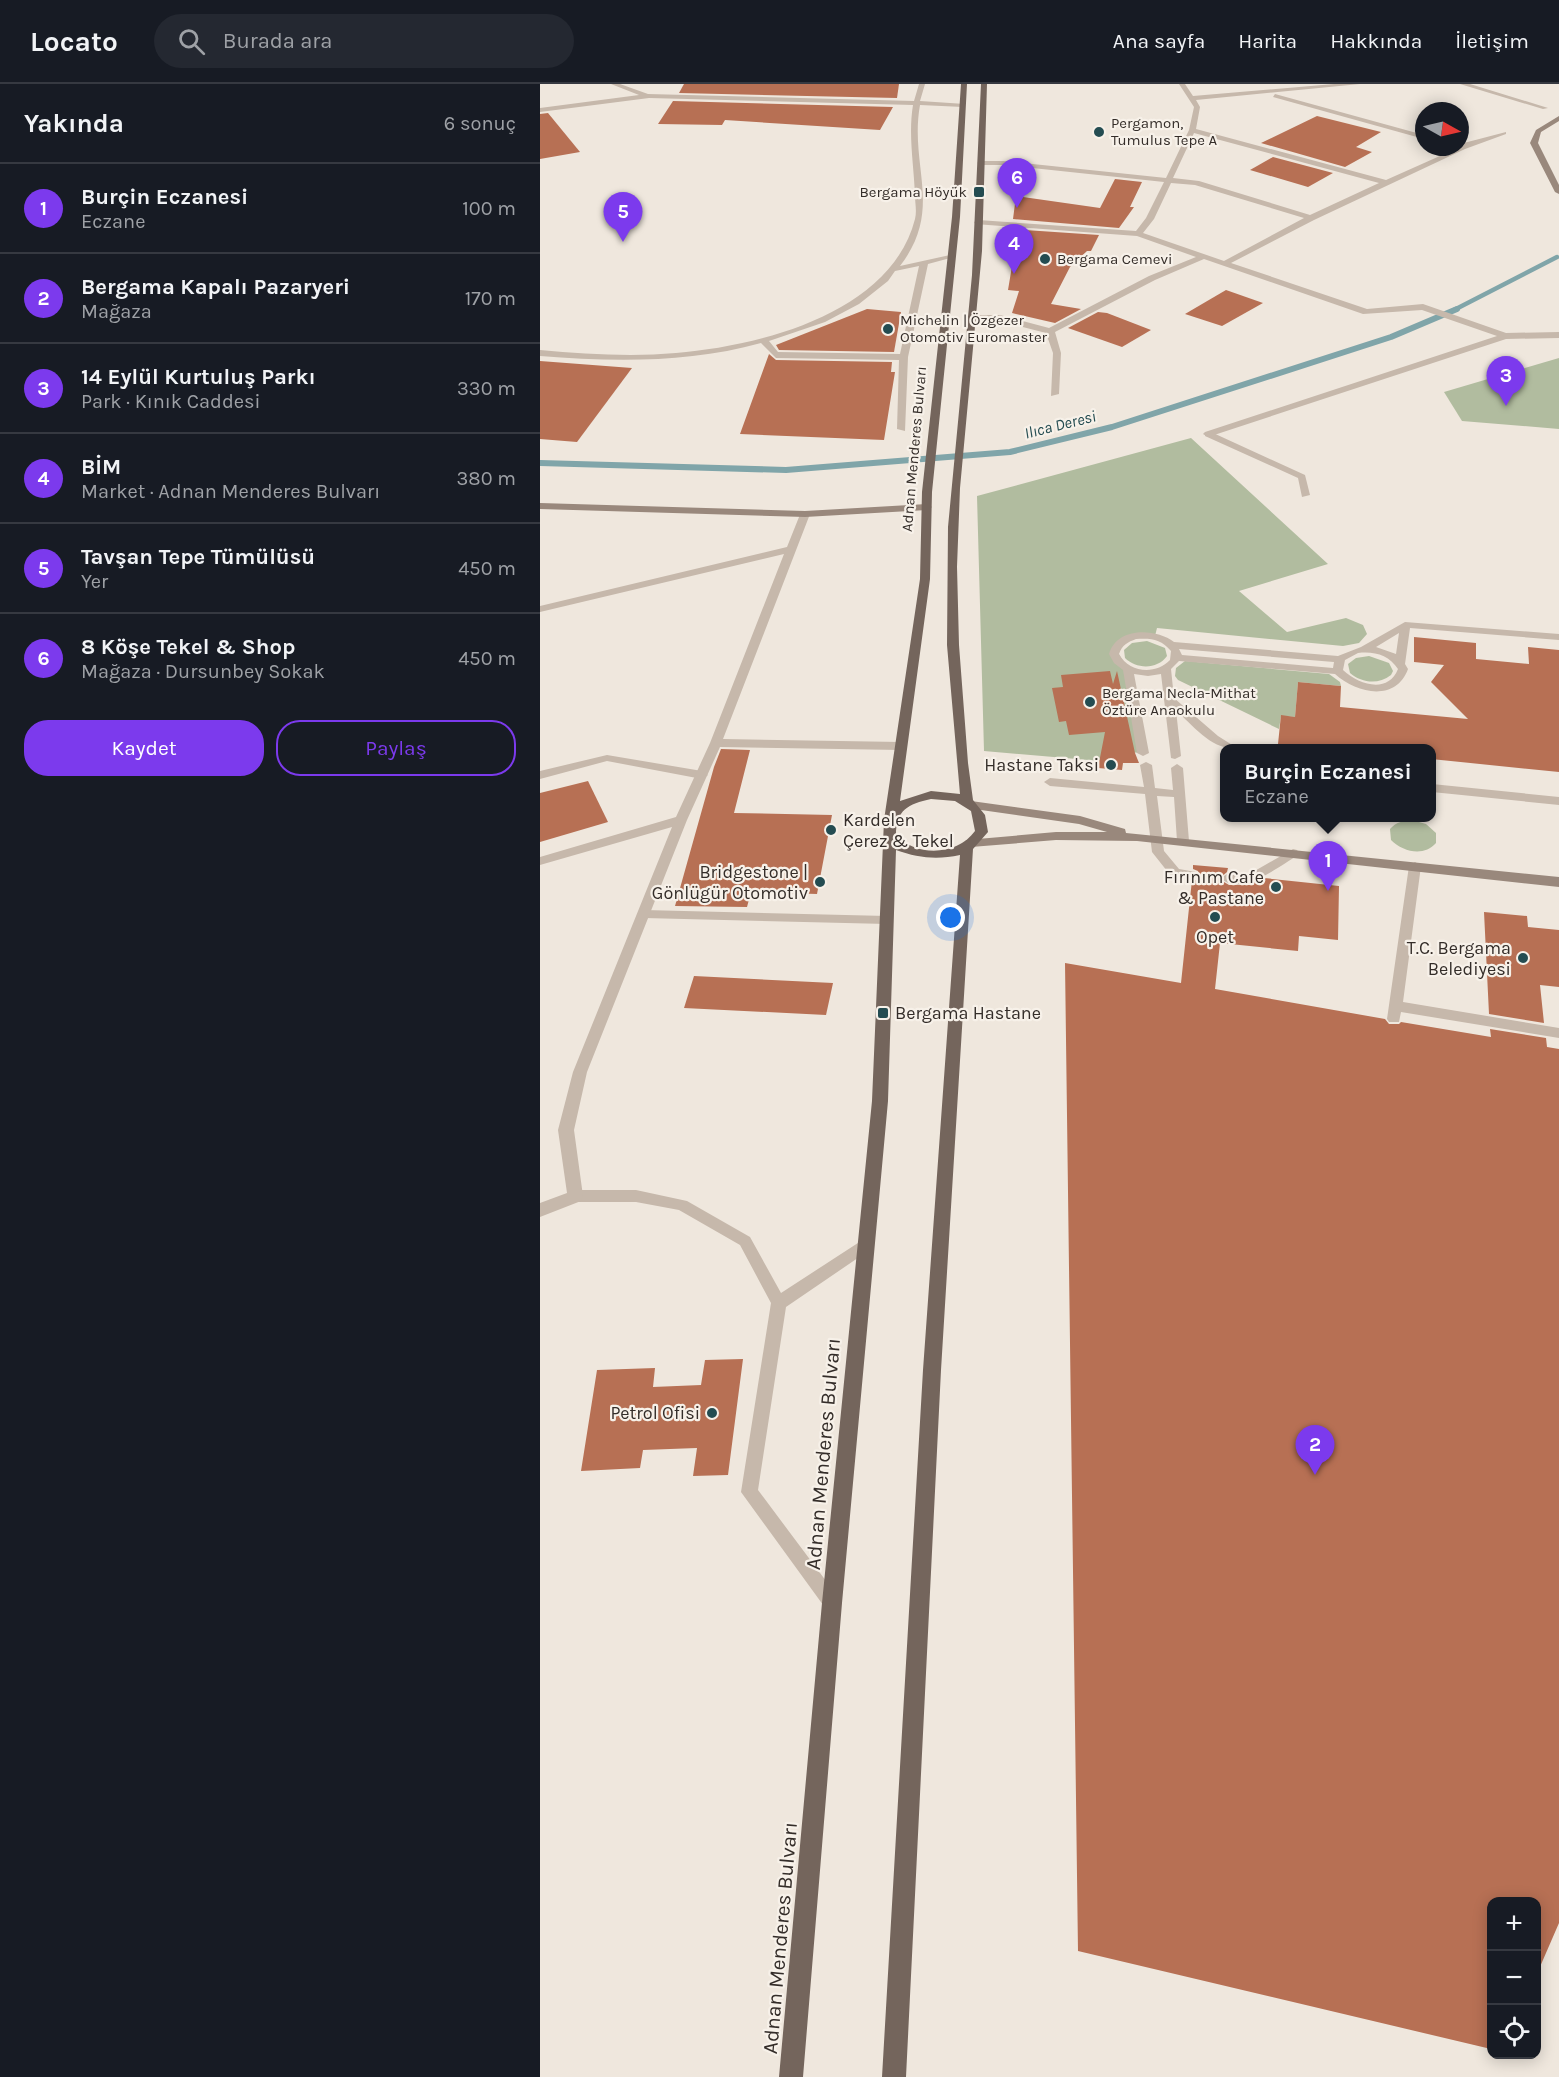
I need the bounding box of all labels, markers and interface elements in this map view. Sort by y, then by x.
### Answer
search box [154,14,574,68]
text: Locato [30,25,118,58]
icon: search [175,25,208,58]
text: Burada ara [223,28,332,54]
text: Ana sayfa [1113,29,1205,53]
text: Harita [1238,29,1297,53]
text: Hakkında [1330,29,1422,53]
text: İletişim [1455,29,1529,53]
north arrow [1415,102,1469,156]
text: Yakında [24,108,124,139]
text: 6 sonuç [444,112,516,135]
place label: Pergamon, Tumulus Tepe A [1111,114,1218,149]
marker: Pergamon, Tumulus Tepe A [1092,125,1106,139]
pin: 6 [998,158,1036,208]
place label: Bergama Höyük [859,183,967,201]
text: Burçin Eczanesi [81,184,248,210]
marker: Bergama Höyük [972,185,986,199]
pin: 5 [604,192,643,242]
text: 1 [40,197,47,220]
text: 100 m [462,197,516,220]
text: Eczane [81,210,145,233]
pin: 4 [994,224,1034,274]
place label: Bergama Cemevi [1057,250,1172,268]
marker: Bergama Cemevi [1038,252,1052,266]
text: Bergama Kapalı Pazaryeri [81,274,350,300]
text: 2 [37,287,50,310]
text: 170 m [465,287,516,310]
text: Mağaza [81,300,152,323]
place label: Michelin | Özgezer Otomotiv Euromaster [900,311,1048,346]
marker: Michelin | Özgezer Otomotiv Euromaster [881,322,895,336]
pin: 3 [1486,356,1526,406]
text: 14 Eylül Kurtuluş Parkı [81,364,316,390]
street label: Adnan Menderes Bulvarı [898,365,930,533]
text: 3 [37,377,50,400]
text: 330 m [457,377,516,400]
text: Park · Kınık Caddesi [81,390,261,413]
water label: Ilıca Deresi [1022,406,1098,443]
text: BİM [81,454,121,480]
text: 4 [38,467,49,490]
text: 380 m [457,467,516,490]
text: Market · Adnan Menderes Bulvarı [81,480,380,503]
text: Tavşan Tepe Tümülüsü [81,544,315,570]
text: 5 [38,557,49,580]
text: 450 m [458,557,516,580]
text: Yer [81,570,108,593]
text: 8 Köşe Tekel & Shop [81,634,295,660]
text: 6 [37,647,50,670]
text: 450 m [458,647,516,670]
text: Mağaza · Dursunbey Sokak [81,660,325,683]
place label: Bergama Necla-Mithat Öztüre Anaokulu [1102,684,1256,719]
marker: Bergama Necla-Mithat Öztüre Anaokulu [1083,695,1097,709]
button: Kaydet [24,720,264,776]
button: Paylaş [276,720,516,776]
popup [1220,744,1436,822]
place label: Hastane Taksi [984,754,1099,776]
marker: Hastane Taksi [1104,758,1118,772]
text: Burçin Eczanesi [1244,759,1412,785]
text: Eczane [1244,785,1309,808]
place label: Kardelen Çerez & Tekel [843,809,954,852]
marker: Kardelen Çerez & Tekel [824,823,838,837]
pin: 1 [1308,842,1348,891]
place label: Bridgestone | Gönlügür Otomotiv [652,861,808,904]
place label: Fırınım Cafe & Pastane [1164,866,1264,909]
marker: Bridgestone | Gönlügür Otomotiv [813,875,827,889]
marker: Fırınım Cafe & Pastane [1269,880,1283,894]
your location [936,903,965,932]
marker: Opet [1208,910,1222,924]
place label: Opet [1196,926,1234,948]
place label: T.C. Bergama Belediyesi [1407,937,1511,980]
marker: T.C. Bergama Belediyesi [1516,951,1530,965]
place label: Bergama Hastane [895,1002,1041,1024]
marker: Bergama Hastane [876,1006,890,1020]
street label: Adnan Menderes Bulvarı [801,1337,845,1571]
place label: Petrol Ofisi [610,1402,700,1424]
marker: Petrol Ofisi [705,1406,719,1420]
pin: 2 [1296,1426,1334,1475]
street label: Adnan Menderes Bulvarı [758,1821,802,2055]
map controls [1487,1897,1541,2059]
button: + [1487,1897,1541,1951]
button: − [1487,1951,1541,2005]
button: locate [1487,2005,1541,2059]

